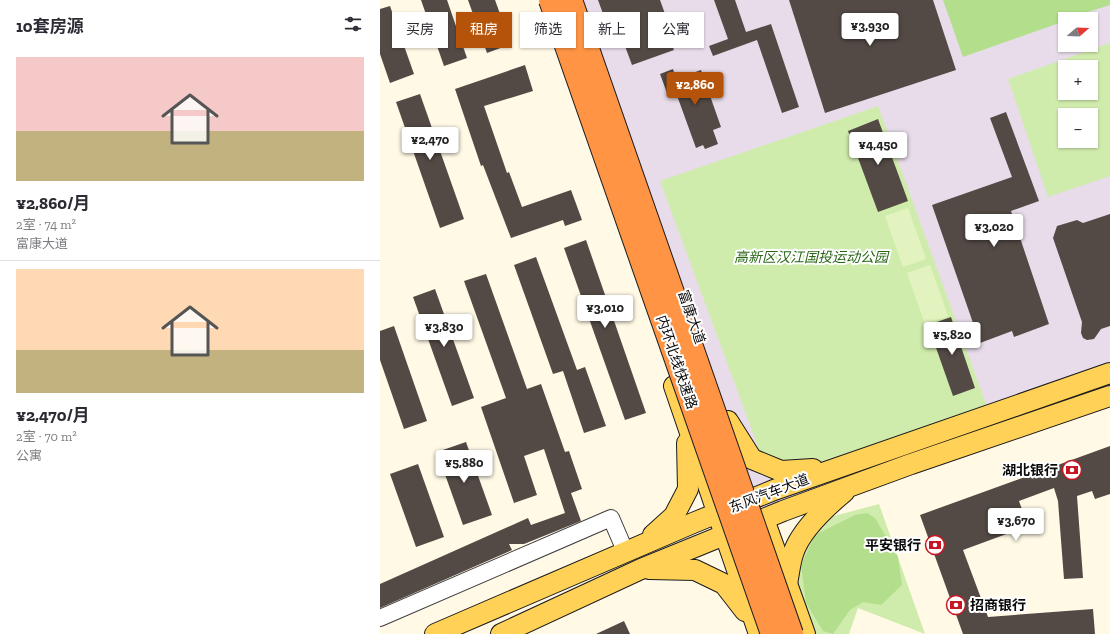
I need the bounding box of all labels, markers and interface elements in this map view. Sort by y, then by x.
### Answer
chip: 买房 [392,12,448,48]
chip: 租房 [456,12,512,48]
chip: 筛选 [520,12,576,48]
chip: 新上 [584,12,640,48]
chip: 公寓 [648,12,704,48]
north arrow [1058,12,1098,52]
map controls [1058,12,1098,148]
icon: filters [342,13,364,35]
pin: ¥3,930 [837,13,903,47]
text: 10套房源 [16,16,84,36]
text: ¥3,930 [851,18,889,33]
button: + [1058,60,1098,100]
pin: ¥2,860 [662,72,728,106]
text: ¥2,860 [675,77,715,92]
icon: home [154,83,226,155]
button: − [1058,108,1098,148]
pin: ¥2,470 [397,127,463,161]
text: ¥2,470 [411,132,449,147]
pin: ¥4,450 [845,132,911,166]
text: ¥4,450 [858,137,898,152]
text: ¥2,860/月 [16,193,90,213]
pin: ¥3,020 [961,214,1027,248]
text: 2室 · 74 m² [16,217,76,232]
text: ¥3,020 [974,219,1014,234]
text: 富康大道 [16,236,68,251]
park label: 高新区汉江国投运动公园 [734,249,890,266]
street label: 富康大道 [674,288,709,346]
icon: home [154,295,226,367]
pin: ¥3,010 [572,295,638,329]
text: ¥3,010 [586,300,624,315]
street label: 内环北线快速路 [653,313,701,411]
pin: ¥3,830 [411,314,477,348]
text: ¥3,830 [425,319,463,334]
pin: ¥5,820 [919,322,985,356]
text: ¥5,820 [933,327,971,342]
text: ¥2,470/月 [16,405,90,425]
text: 2室 · 70 m² [16,429,77,444]
text: 公寓 [16,448,42,463]
pin: ¥5,880 [431,450,497,484]
text: ¥5,880 [445,455,483,470]
bank icon: 湖北银行 [1061,459,1083,481]
place label: 湖北银行 [1002,462,1058,479]
street label: 东风汽车大道 [727,470,811,516]
pin: ¥3,670 [983,508,1049,542]
text: ¥3,670 [997,513,1035,528]
bank icon: 平安银行 [924,534,946,556]
place label: 平安银行 [865,537,921,554]
bank icon: 招商银行 [945,594,967,616]
place label: 招商银行 [970,597,1026,614]

